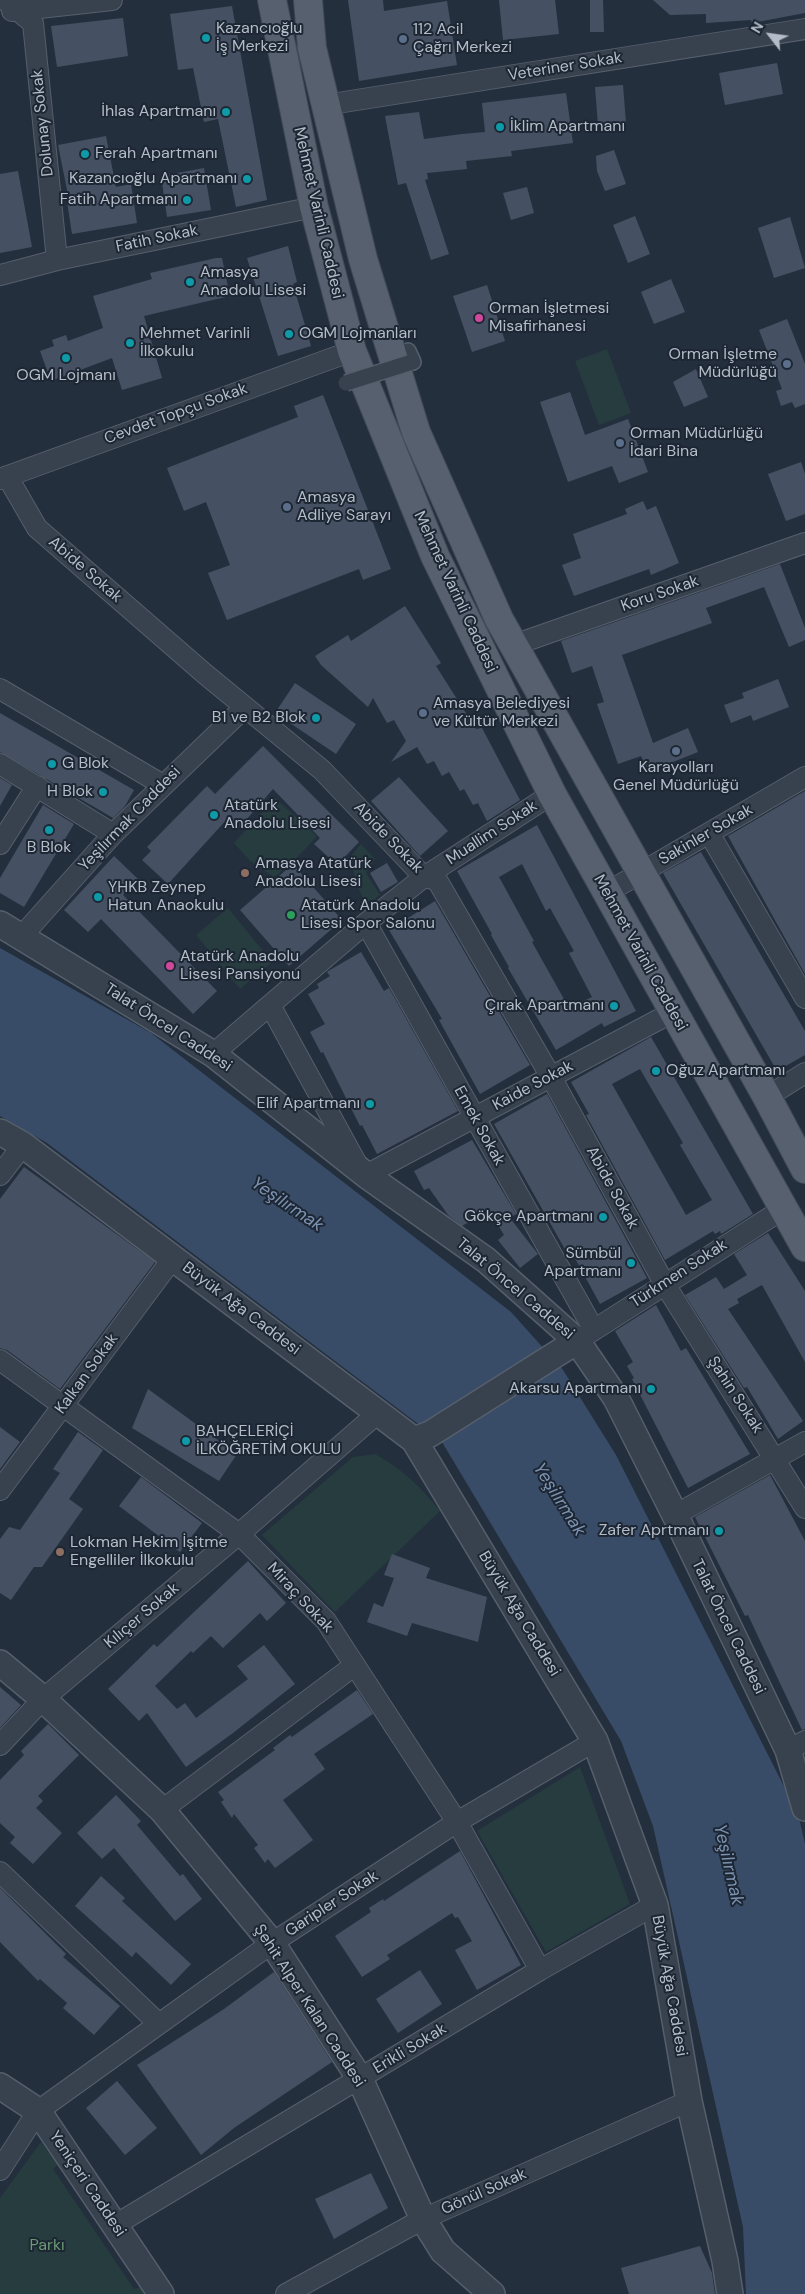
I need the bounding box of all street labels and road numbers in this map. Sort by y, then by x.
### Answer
street label: Veteriner Sokak [507,48,623,86]
street label: Dolunay Sokak [28,69,58,177]
street label: Mehmet Varinli Caddesi [289,125,347,301]
street label: Fatih Sokak [114,221,200,257]
street label: Cevdet Topçu Sokak [102,379,250,449]
street label: Mehmet Varinli Caddesi [409,508,501,676]
street label: Abide Sokak [44,533,126,607]
street label: Koru Sokak [618,572,702,616]
street label: Yeşilırmak Caddesi [75,763,185,875]
street label: Muallim Sokak [443,797,541,869]
street label: Abide Sokak [349,798,427,878]
street label: Sakinler Sokak [656,800,756,870]
street label: Mehmet Varinli Caddesi [589,872,691,1034]
street label: Talat Öncel Caddesi [101,980,235,1076]
street label: Kaide Sokak [489,1057,577,1115]
street label: Emek Sokak [449,1083,509,1169]
street label: Abide Sokak [581,1143,643,1233]
street label: Talat Öncel Caddesi [452,1234,578,1344]
street label: Türkmen Sokak [627,1236,731,1312]
street label: Büyük Ağa Caddesi [178,1258,304,1360]
street label: Kalkan Sokak [51,1330,123,1418]
street label: Şahin Sokak [703,1353,767,1437]
street label: Büyük Ağa Caddesi [474,1548,564,1680]
street label: Talat Öncel Caddesi [687,1556,769,1698]
street label: Miraç Sokak [263,1559,337,1637]
street label: Kılıçer Sokak [101,1579,183,1653]
street label: Garipler Sokak [282,1867,382,1941]
street label: Büyük Ağa Caddesi [647,1914,691,2058]
street label: Şehit Alper Kalan Caddesi [249,1921,369,2091]
street label: Erikli Sokak [370,2020,450,2078]
street label: Yeniçeri Caddesi [45,2127,129,2241]
street label: Gönül Sokak [438,2165,530,2219]

